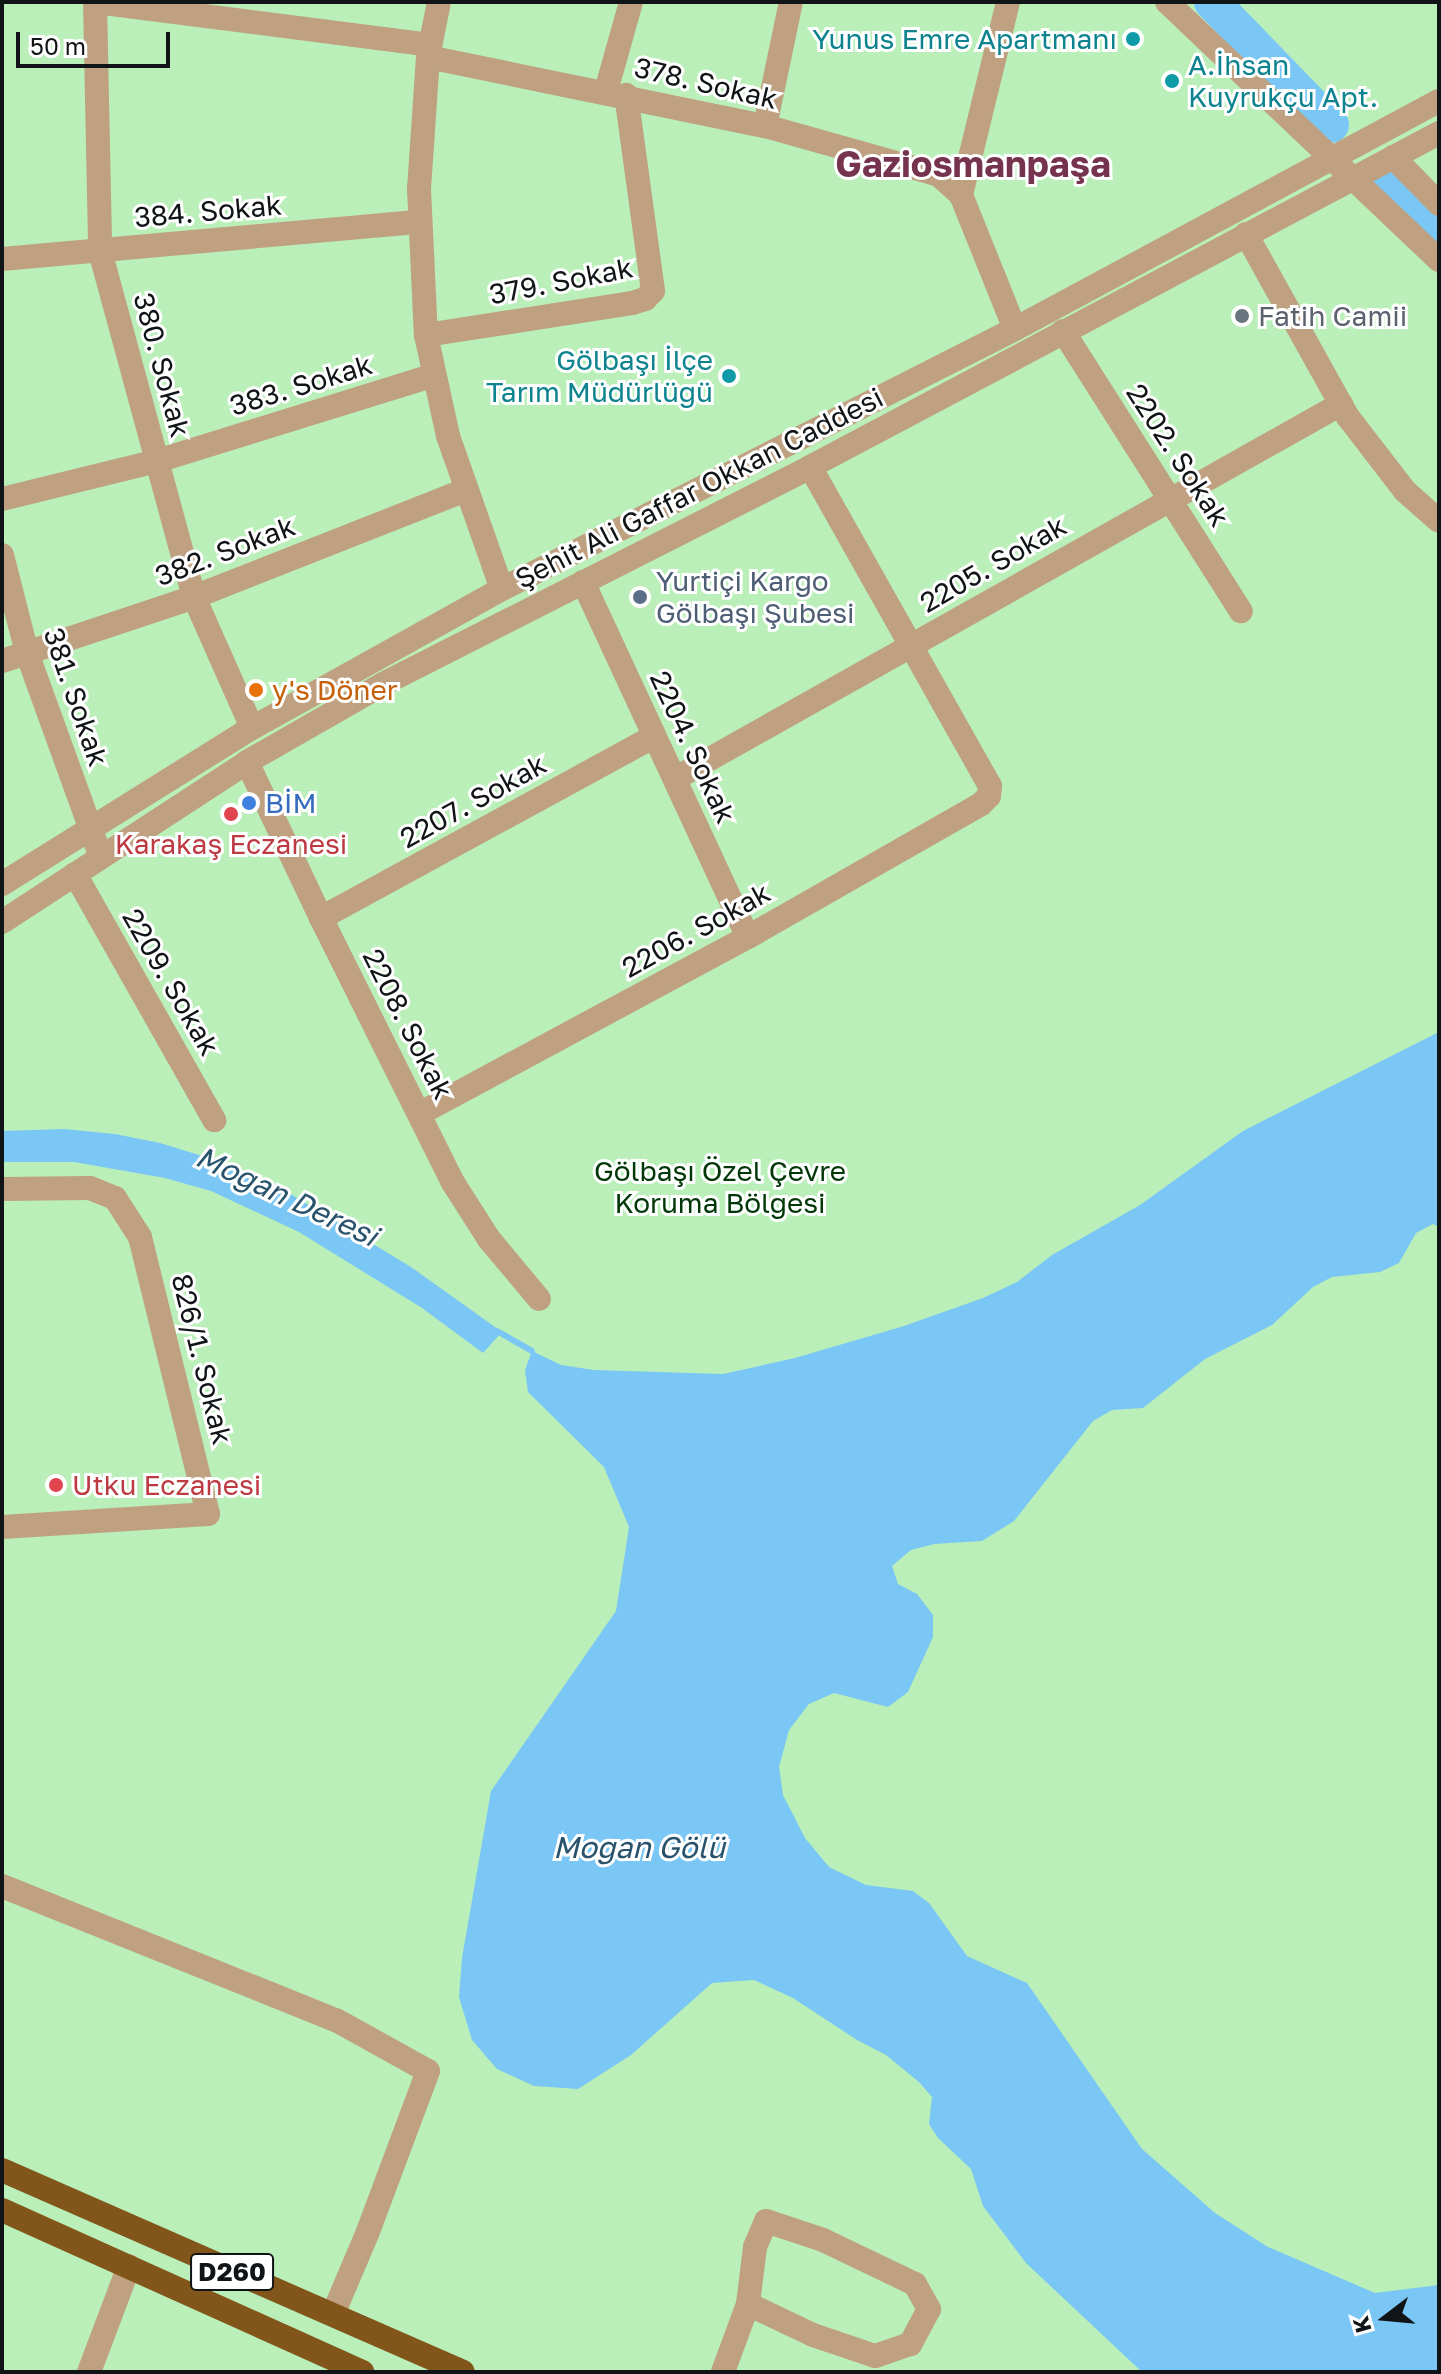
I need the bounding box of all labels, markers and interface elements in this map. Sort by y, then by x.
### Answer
scale bar [20,16,174,66]
place label: Yunus Emre Apartmanı [812,22,1117,56]
marker: Yunus Emre Apartmanı [1124,30,1142,48]
text: 50 m [30,31,86,60]
place label: A.İhsan Kuyrukçu Apt. [1188,48,1378,114]
street label: 378. Sokak [631,50,781,116]
marker: A.İhsan Kuyrukçu Apt. [1163,72,1181,90]
district label: Gaziosmanpaşa [835,142,1111,186]
street label: 384. Sokak [133,188,283,234]
street label: 379. Sokak [486,251,636,311]
street label: 380. Sokak [127,289,197,441]
place label: Fatih Camii [1258,299,1407,333]
marker: Fatih Camii [1233,307,1251,325]
place label: Gölbaşı İlçe Tarım Müdürlüğü [486,343,713,409]
street label: 383. Sokak [226,347,376,423]
marker: Gölbaşı İlçe Tarım Müdürlüğü [720,367,738,385]
street label: 2202. Sokak [1119,377,1237,533]
street label: Şehit Ali Gaffar Okkan Caddesi [510,380,888,596]
street label: 382. Sokak [150,509,300,593]
street label: 2205. Sokak [914,509,1072,619]
place label: Yurtiçi Kargo Gölbaşı Şubesi [656,564,855,630]
marker: Yurtiçi Kargo Gölbaşı Şubesi [631,588,649,606]
street label: 381. Sokak [37,623,115,771]
street label: 2204. Sokak [643,665,743,829]
place label: y's Döner [272,673,398,707]
marker: y's Döner [247,681,265,699]
street label: 2207. Sokak [394,747,552,855]
place label: BİM [265,786,317,820]
marker: BİM [240,794,258,812]
marker: Karakaş Eczanesi [222,805,240,823]
place label: Karakaş Eczanesi [115,827,347,861]
street label: 2206. Sokak [616,876,776,984]
street label: 2209. Sokak [115,903,227,1061]
street label: 2208. Sokak [356,943,460,1105]
water label: Mogan Deresi [190,1138,384,1254]
park label: Gölbaşı Özel Çevre Koruma Bölgesi [594,1154,846,1220]
street label: 826/1. Sokak [165,1270,239,1448]
place label: Utku Eczanesi [72,1468,261,1502]
marker: Utku Eczanesi [47,1476,65,1494]
water label: Mogan Gölü [553,1829,725,1865]
road number: D260 [190,2250,274,2294]
north arrow [1345,2278,1425,2358]
text: K [1346,2313,1377,2336]

